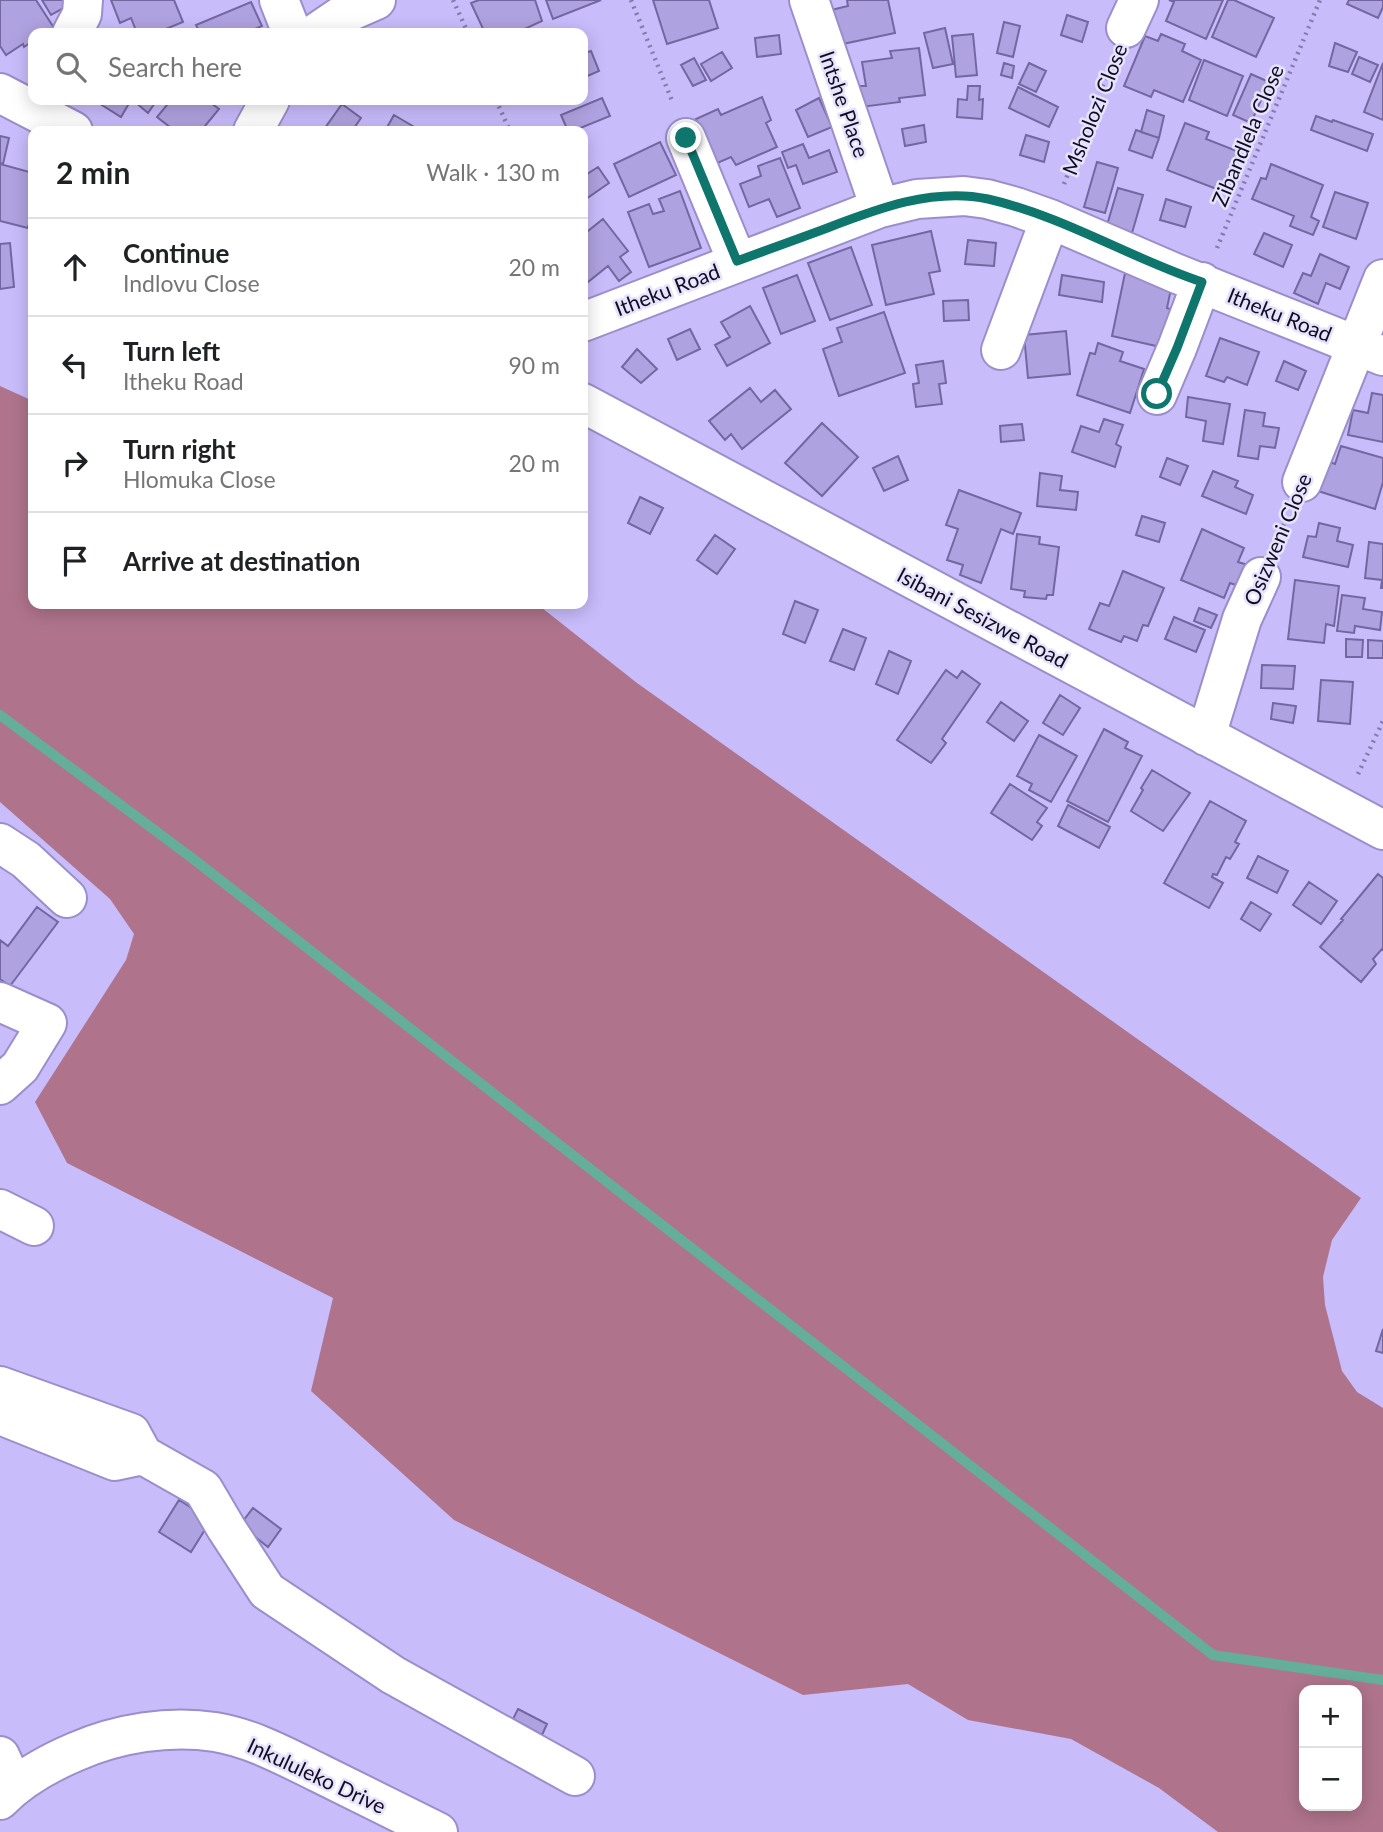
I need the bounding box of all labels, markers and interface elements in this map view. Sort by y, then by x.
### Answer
search box [28,28,588,105]
street label: Msholozi Close [1056,40,1132,178]
street label: Intshe Place [815,47,875,161]
icon: search [52,48,90,86]
text: Search here [108,51,242,83]
street label: Zibandlela Close [1206,61,1288,209]
route end [670,122,701,153]
text: 2 min [56,154,130,190]
text: Walk · 130 m [426,158,560,186]
text: Continue [123,237,229,269]
icon: ahead [56,248,94,286]
text: 20 m [509,253,560,281]
street label: Itheku Road [611,258,723,320]
text: Indlovu Close [123,269,260,297]
street label: Itheku Road [1224,282,1336,346]
text: Turn left [123,335,220,367]
icon: left [56,346,94,384]
text: 90 m [509,351,560,379]
text: Itheku Road [123,367,244,395]
route start [1141,378,1172,409]
text: Turn right [123,433,236,465]
icon: right [56,444,94,482]
text: 20 m [509,449,560,477]
text: Hlomuka Close [123,465,276,493]
street label: Osizweni Close [1238,469,1316,609]
icon: arrive [56,542,94,580]
text: Arrive at destination [123,545,360,577]
street label: Isibani Sesizwe Road [893,561,1073,673]
map controls [1299,1685,1362,1811]
button: + [1299,1685,1362,1748]
street label: Inkululeko Drive [244,1732,390,1818]
button: − [1299,1748,1362,1811]

